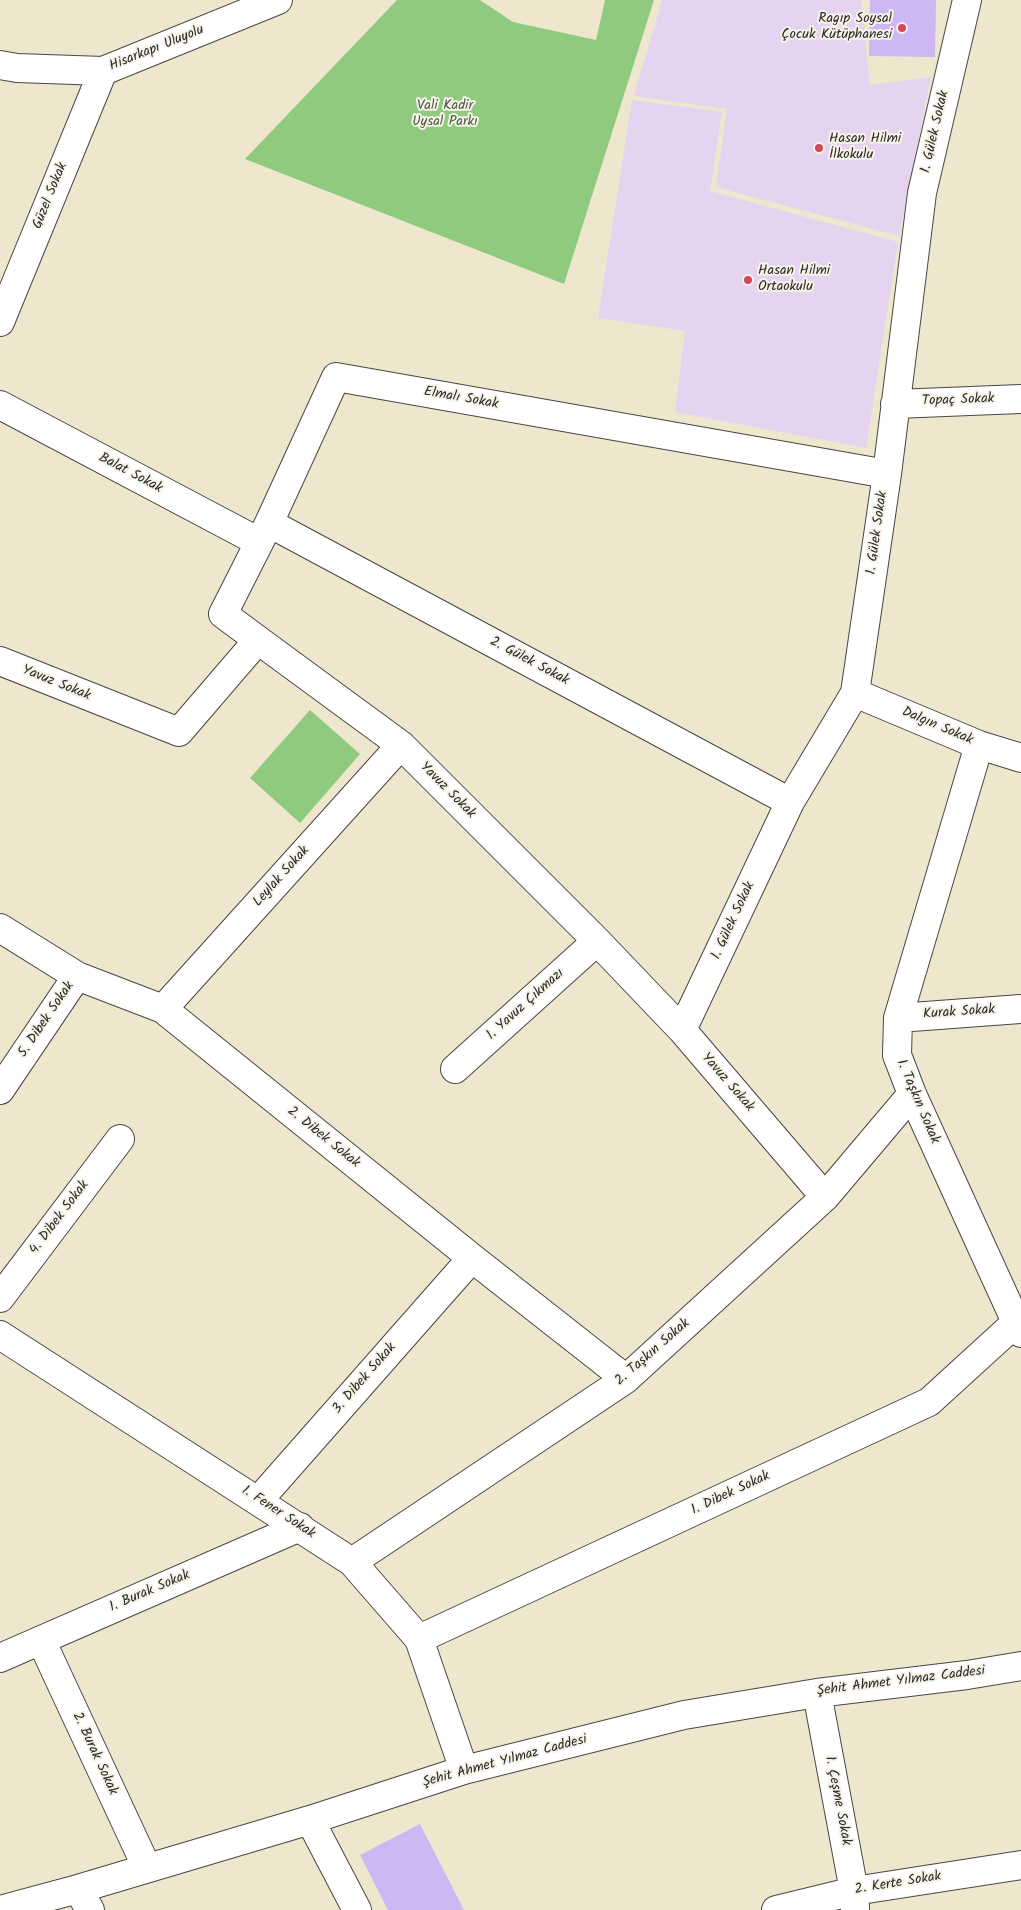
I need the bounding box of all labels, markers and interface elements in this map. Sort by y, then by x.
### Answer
place label: Ragıp Soysal Çocuk Kütüphanesi [781,12,892,44]
street label: Hisarkapı Uluyolu [107,22,207,76]
marker: Ragıp Soysal Çocuk Kütüphanesi [896,22,908,34]
street label: 1. Gülek Sokak [918,89,954,175]
park label: Vali Kadir Uysal Parkı [412,99,478,132]
place label: Hasan Hilmi İlkokulu [829,132,901,164]
marker: Hasan Hilmi İlkokulu [813,142,825,154]
street label: Güzel Sokak [30,160,72,232]
place label: Hasan Hilmi Ortaokulu [758,264,830,296]
marker: Hasan Hilmi Ortaokulu [742,274,754,286]
street label: Elmalı Sokak [422,384,500,414]
street label: Topaç Sokak [922,391,994,411]
street label: Balat Sokak [95,450,165,498]
street label: 1. Gülek Sokak [864,490,892,576]
street label: 2. Gülek Sokak [486,634,572,690]
street label: Yavuz Sokak [19,663,93,705]
street label: Dalgın Sokak [899,704,975,750]
street label: Yavuz Sokak [415,759,479,823]
street label: Leylak Sokak [250,843,314,911]
street label: 1. Gülek Sokak [709,879,759,963]
street label: 1. Yavuz Çıkmazı [484,966,568,1044]
street label: 5. Dibek Sokak [15,979,79,1061]
street label: Kurak Sokak [923,1002,995,1024]
street label: Yavuz Sokak [697,1050,757,1116]
street label: 1. Taşkın Sokak [892,1057,942,1147]
street label: 2. Dibek Sokak [283,1104,363,1172]
street label: 4. Dibek Sokak [27,1178,93,1258]
street label: 2. Taşkın Sokak [612,1316,694,1390]
street label: 3. Dibek Sokak [330,1340,400,1418]
street label: 1. Dibek Sokak [689,1468,773,1520]
street label: 1. Fener Sokak [238,1483,318,1543]
street label: 1. Burak Sokak [107,1567,193,1617]
street label: Şehit Ahmet Yılmaz Caddesi [816,1663,986,1701]
street label: 2. Burak Sokak [67,1710,121,1798]
street label: Şehit Ahmet Yılmaz Caddesi [421,1732,589,1792]
street label: 1. Çeşme Sokak [820,1755,854,1847]
street label: 2. Kerte Sokak [854,1869,942,1899]

